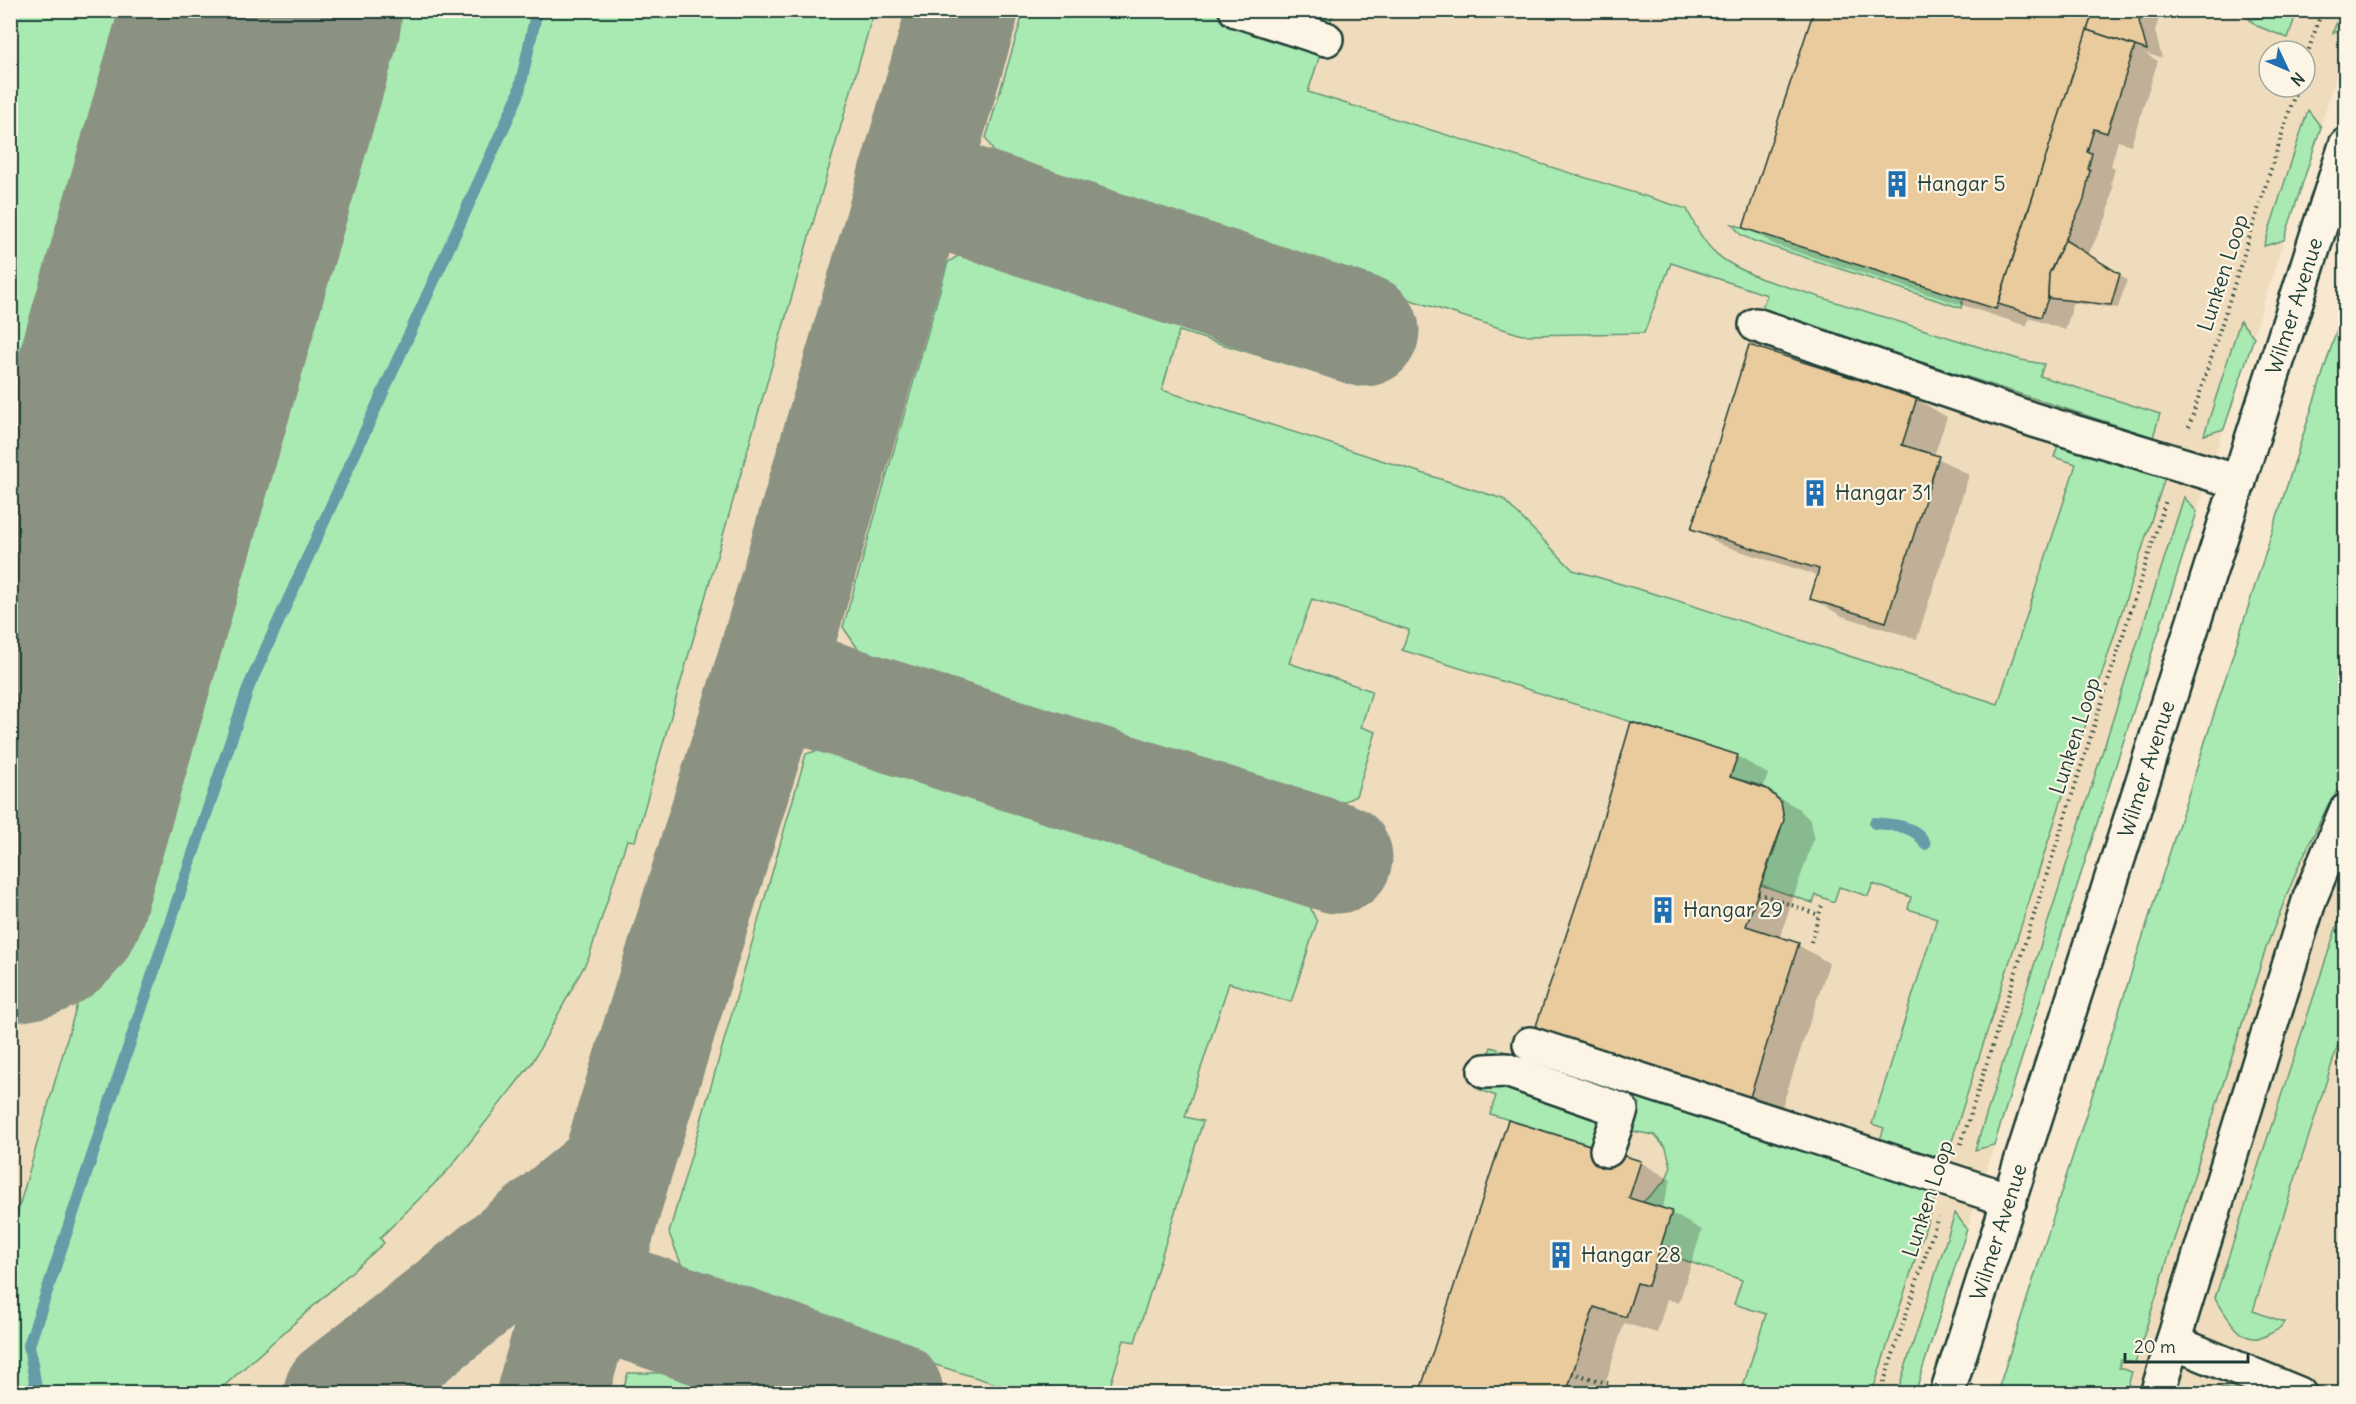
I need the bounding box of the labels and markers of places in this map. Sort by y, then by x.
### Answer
building icon: Hangar 5 [1882,169,1912,199]
place label: Hangar 5 [1917,170,2006,197]
building icon: Hangar 31 [1800,478,1830,508]
place label: Hangar 31 [1835,479,1932,506]
building icon: Hangar 29 [1648,895,1678,925]
place label: Hangar 29 [1683,896,1783,923]
building icon: Hangar 28 [1546,1240,1576,1270]
place label: Hangar 28 [1581,1241,1681,1268]

